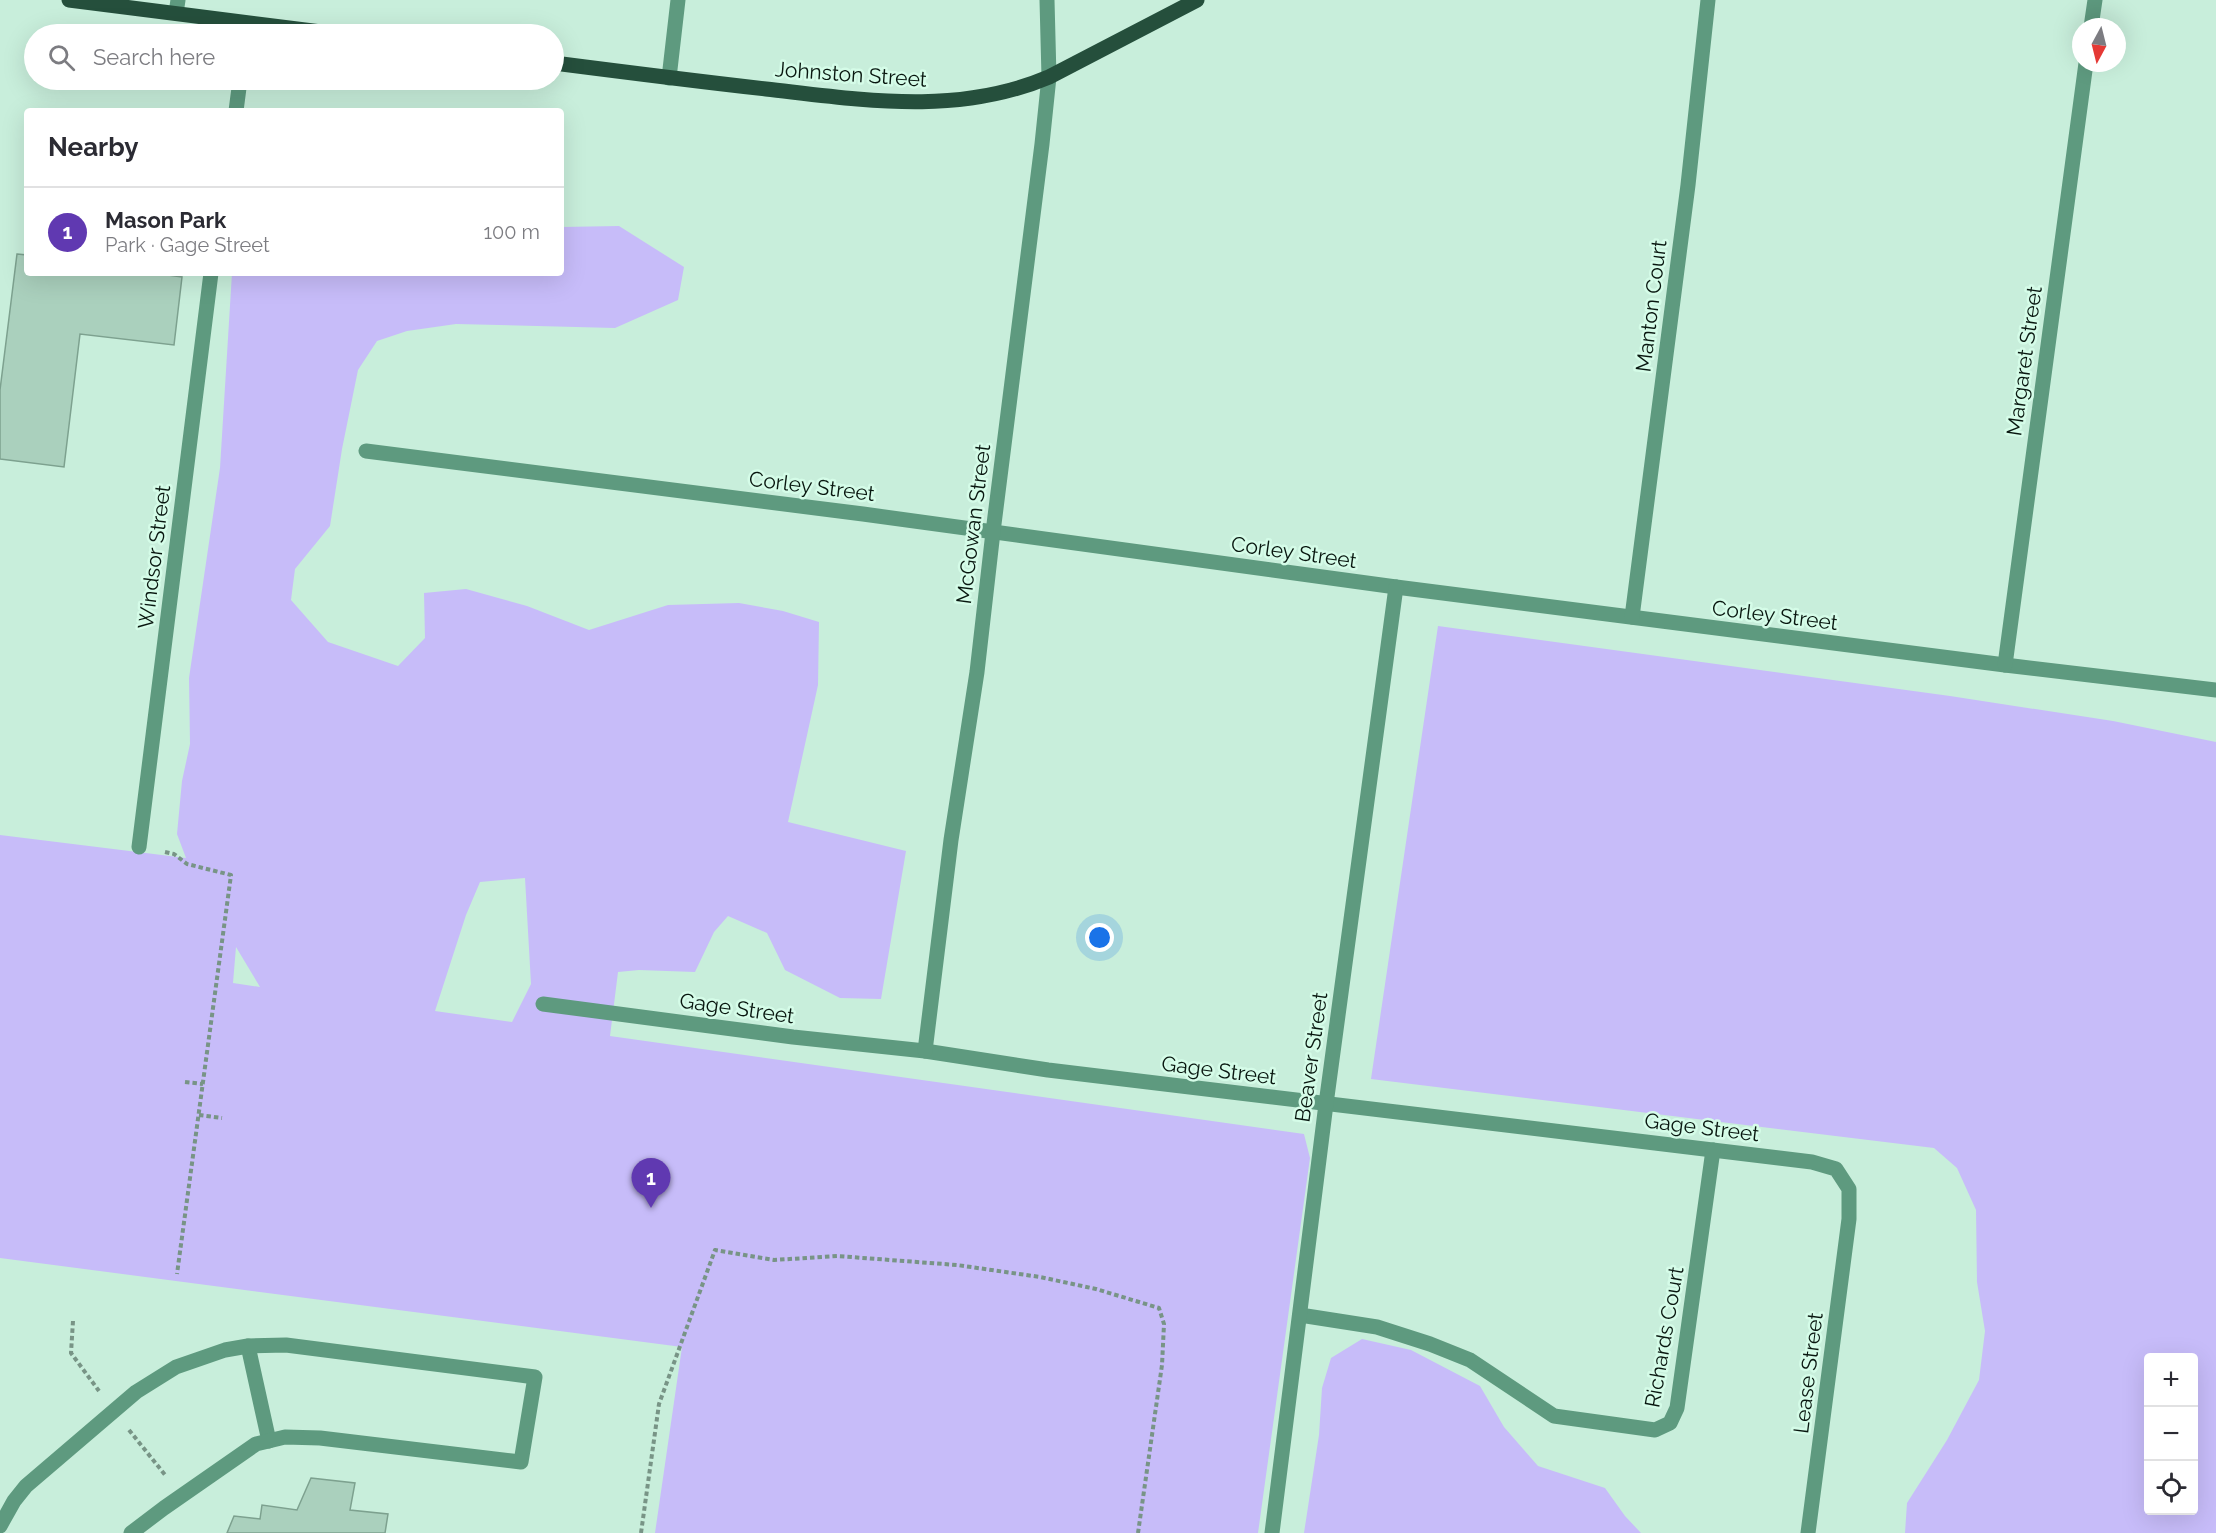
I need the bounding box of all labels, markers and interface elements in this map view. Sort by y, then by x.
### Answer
north arrow [2072,18,2126,72]
search box [24,24,564,90]
icon: search [45,41,78,74]
text: Search here [93,44,215,70]
street label: Johnston Street [774,56,928,92]
text: Nearby [48,132,138,162]
text: Mason Park [105,207,226,233]
text: 1 [63,220,72,244]
text: 100 m [483,220,540,244]
text: Park · Gage Street [105,233,270,257]
street label: Manton Court [1631,239,1671,373]
street label: Margaret Street [2001,284,2047,438]
street label: McGowan Street [951,443,995,605]
street label: Corley Street [748,466,876,506]
street label: Windsor Street [133,484,175,630]
street label: Corley Street [1230,531,1358,573]
street label: Corley Street [1711,595,1839,635]
your location [1085,923,1114,952]
street label: Gage Street [678,988,796,1028]
street label: Beaver Street [1290,990,1332,1124]
street label: Gage Street [1160,1051,1278,1089]
street label: Gage Street [1643,1108,1761,1146]
pin: 1 [632,1158,670,1208]
street label: Richards Court [1639,1265,1689,1409]
street label: Lease Street [1788,1311,1828,1435]
map controls [2144,1353,2198,1515]
button: + [2144,1353,2198,1407]
button: − [2144,1407,2198,1461]
button: locate [2144,1461,2198,1515]

